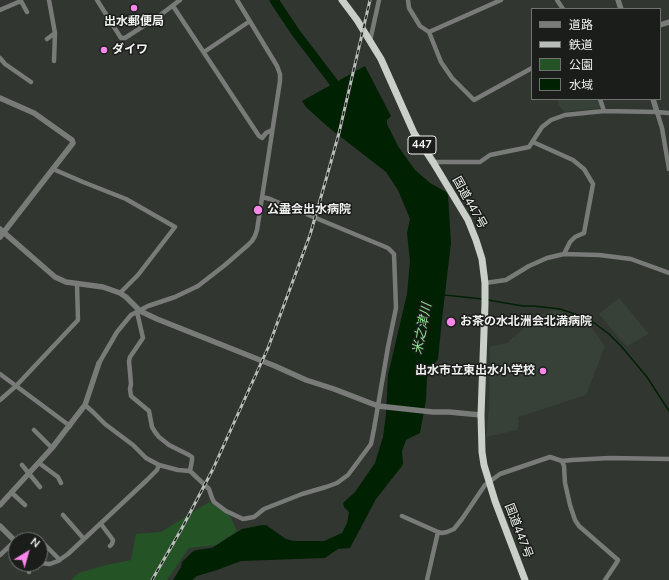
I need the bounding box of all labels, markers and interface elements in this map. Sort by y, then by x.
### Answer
marker: 出水郵便局 [129,3,139,13]
legend [531,8,661,100]
place label: 出水郵便局 [104,15,164,29]
text: 道路 [569,17,593,33]
text: 鉄道 [569,37,593,53]
place label: ダイワ [112,43,148,57]
marker: ダイワ [99,45,109,55]
text: 公園 [569,57,593,73]
text: 水域 [569,77,593,93]
road number: 447 [408,136,436,154]
street label: 国道447号 [449,174,489,232]
place label: 公盡会出水病院 [267,203,351,217]
marker: 公盡会出水病院 [252,204,264,216]
water label: 米之津川 [410,302,436,356]
place label: お茶の水北洲会北満病院 [460,315,592,329]
marker: お茶の水北洲会北満病院 [445,316,457,328]
place label: 出水市立東出水小学校 [415,364,535,378]
marker: 出水市立東出水小学校 [538,366,548,376]
street label: 国道447号 [501,502,535,560]
north arrow [8,532,48,572]
text: N [27,534,43,551]

